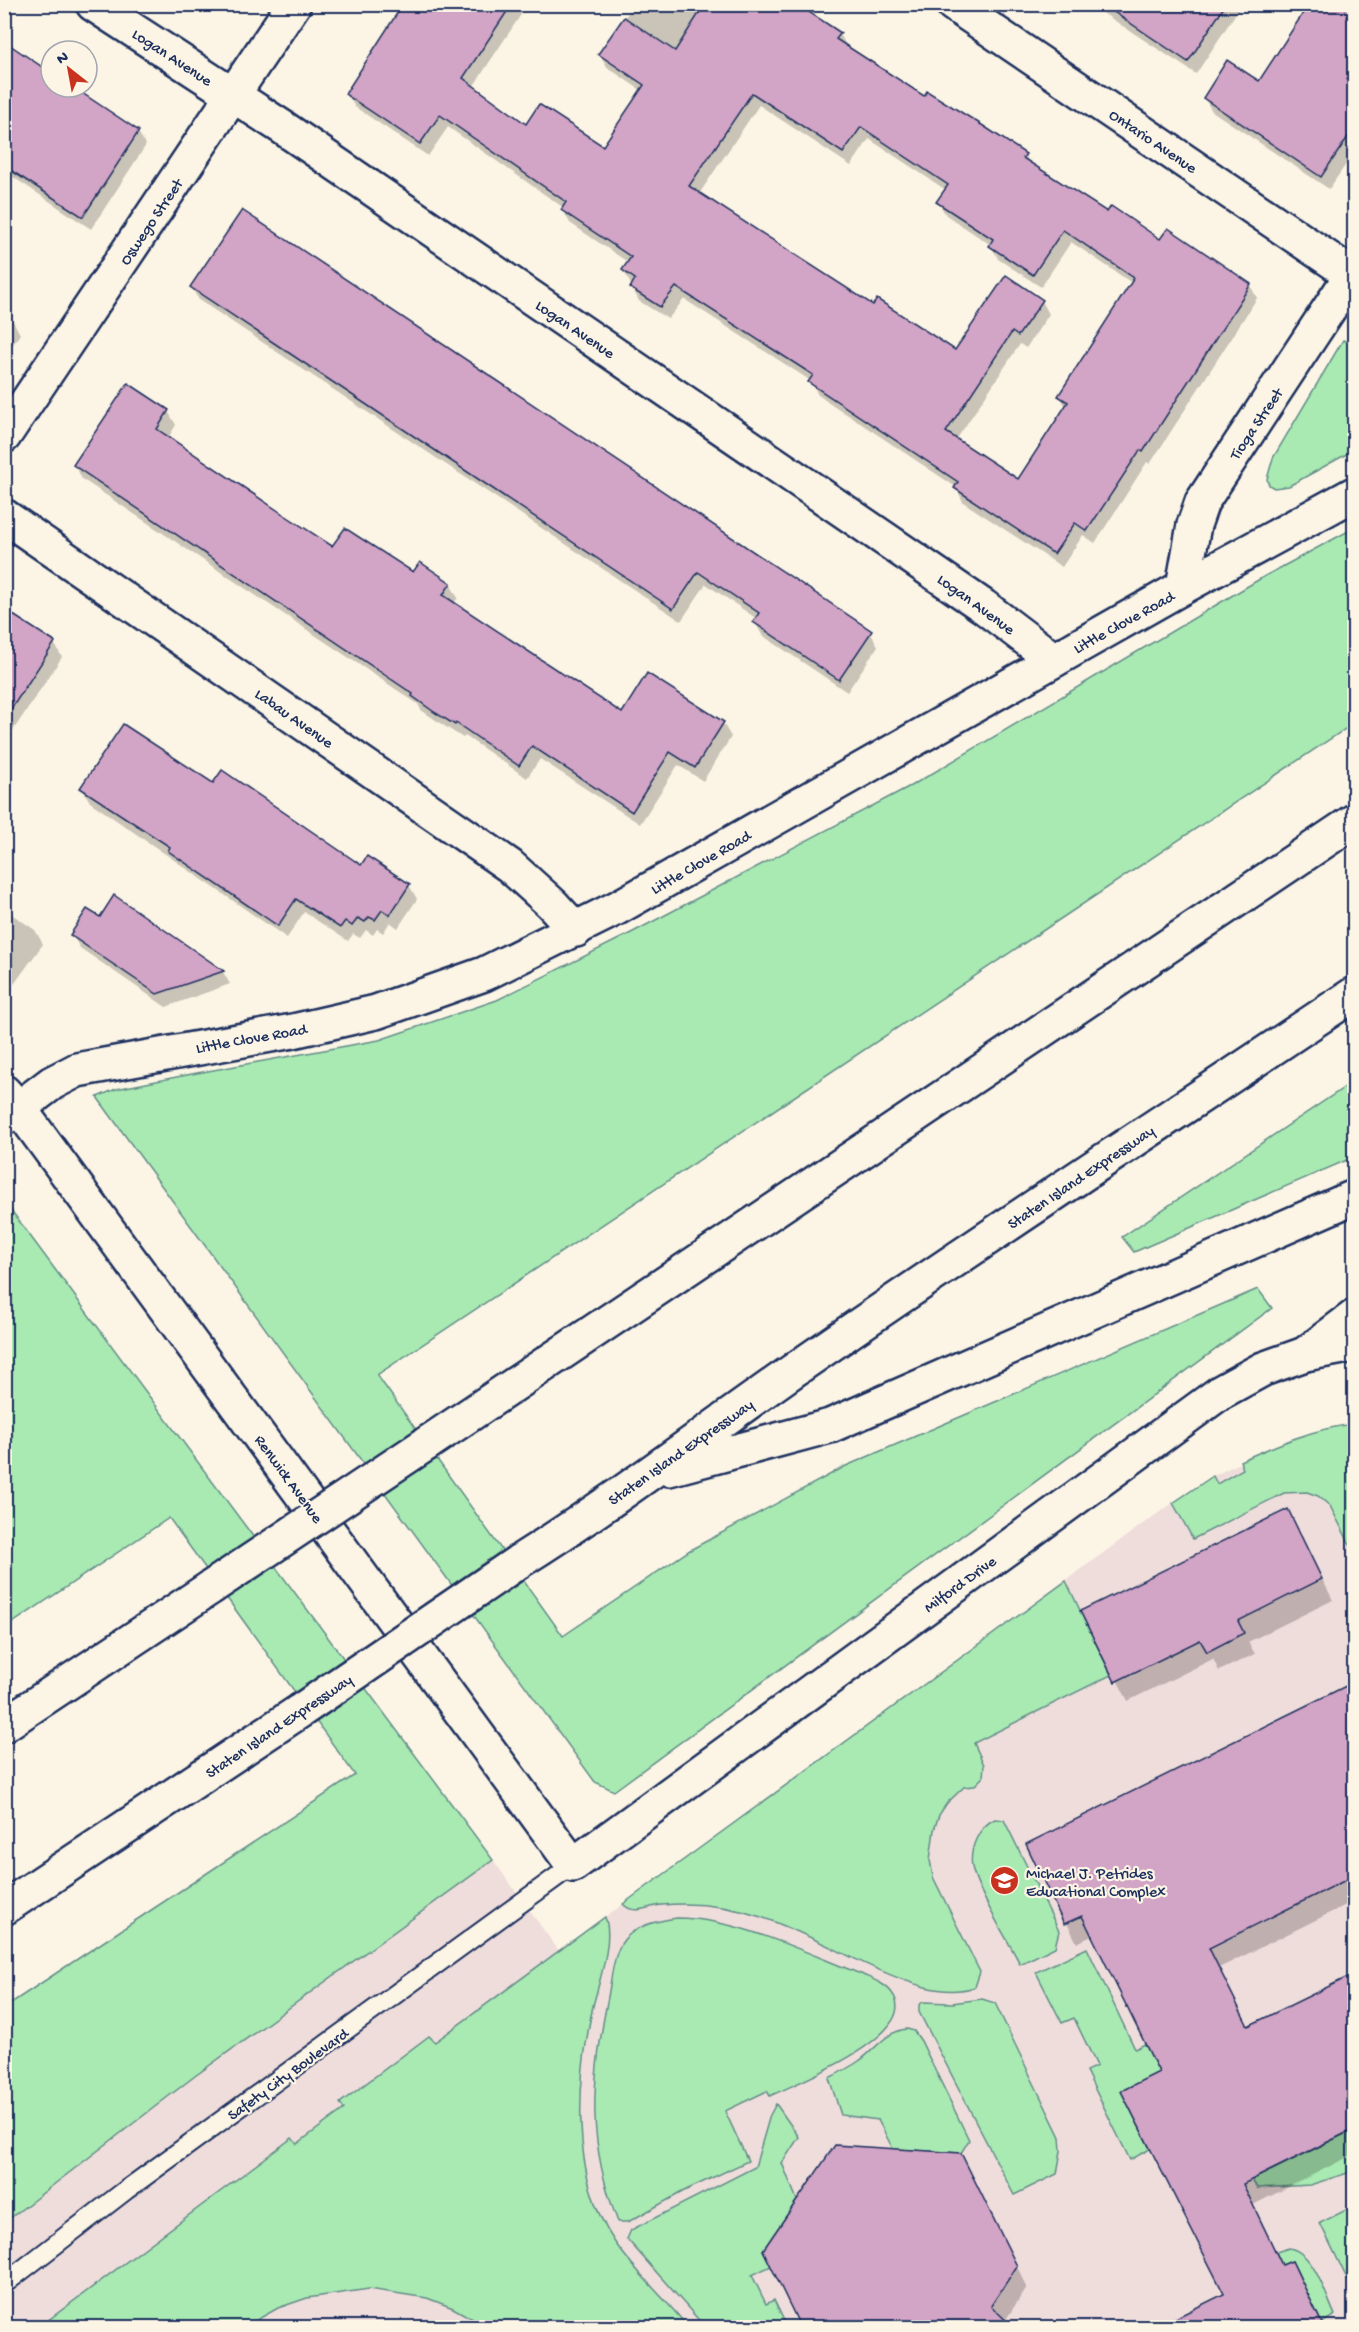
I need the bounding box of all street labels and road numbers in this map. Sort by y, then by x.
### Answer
street label: Logan Avenue [127,26,215,92]
street label: Ontario Avenue [1104,107,1200,180]
street label: Oswego Street [117,175,190,270]
street label: Logan Avenue [531,297,618,365]
street label: Tioga Street [1226,384,1290,465]
street label: Logan Avenue [932,571,1018,641]
street label: Little Clove Road [1071,588,1180,660]
street label: Labau Avenue [250,686,337,754]
street label: Little Clove Road [648,827,757,900]
street label: Little Clove Road [195,1021,310,1060]
street label: Staten Island Expressway [1005,1123,1159,1235]
street label: Staten Island Expressway [606,1396,758,1511]
street label: Renwick Avenue [249,1432,326,1529]
street label: Milford Drive [921,1553,1002,1618]
street label: Staten Island Expressway [203,1672,357,1784]
street label: Safety City Boulevard [225,2025,355,2126]

